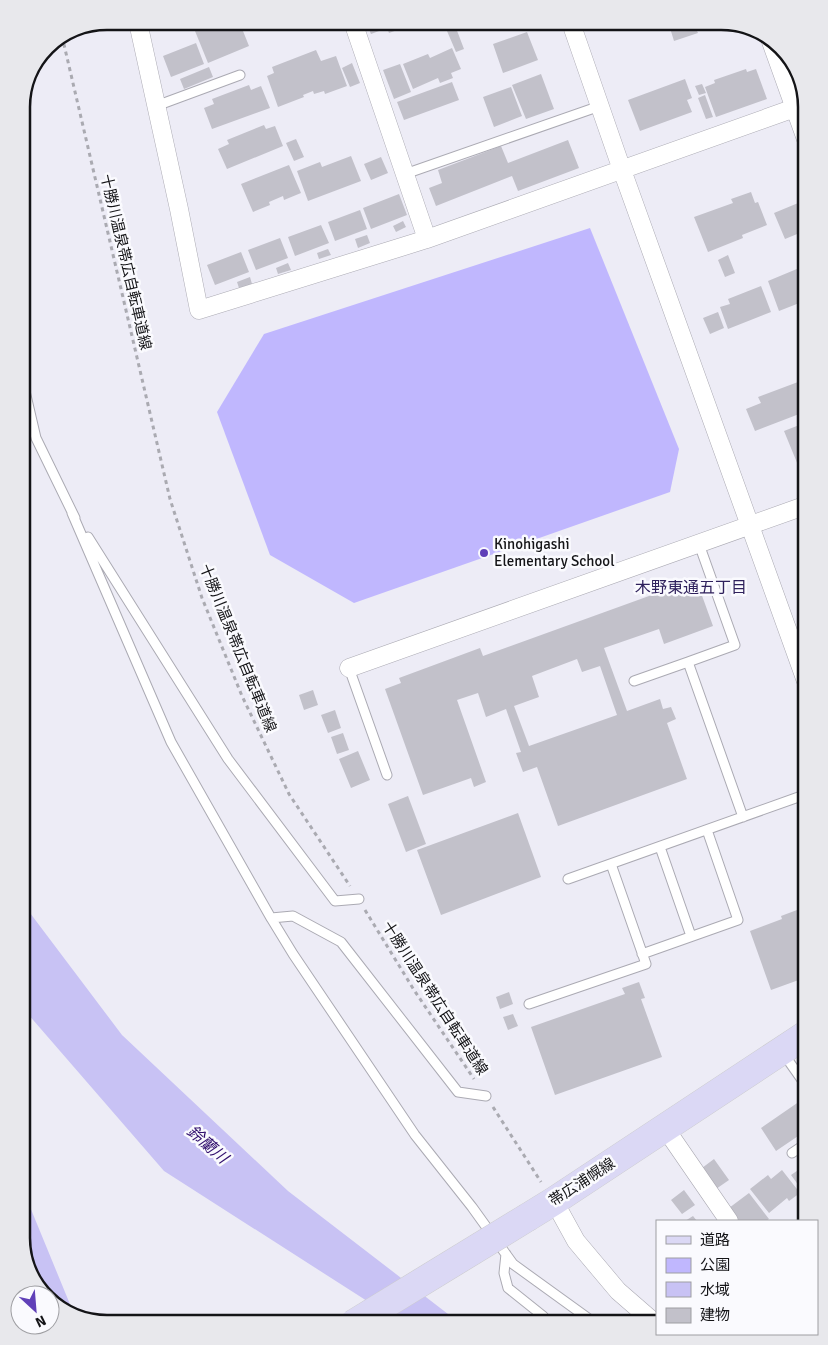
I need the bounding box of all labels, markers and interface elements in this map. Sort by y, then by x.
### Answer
street label: 十勝川温泉帯広自転車道線 [97,172,155,352]
place label: Kinohigashi Elementary School [494,535,615,570]
marker: Kinohigashi Elementary School [478,547,490,559]
street label: 十勝川温泉帯広自転車道線 [196,561,280,735]
district label: 木野東通五丁目 [635,578,747,598]
street label: 十勝川温泉帯広自転車道線 [378,918,492,1078]
water label: 鈴蘭川 [183,1121,234,1169]
street label: 帯広浦幌線 [546,1154,618,1210]
legend [656,1220,818,1335]
text: 道路 [700,1231,730,1249]
text: 公園 [700,1256,730,1274]
text: 水域 [700,1281,730,1299]
north arrow [10,1285,60,1335]
text: 建物 [700,1306,730,1324]
text: N [32,1311,49,1331]

